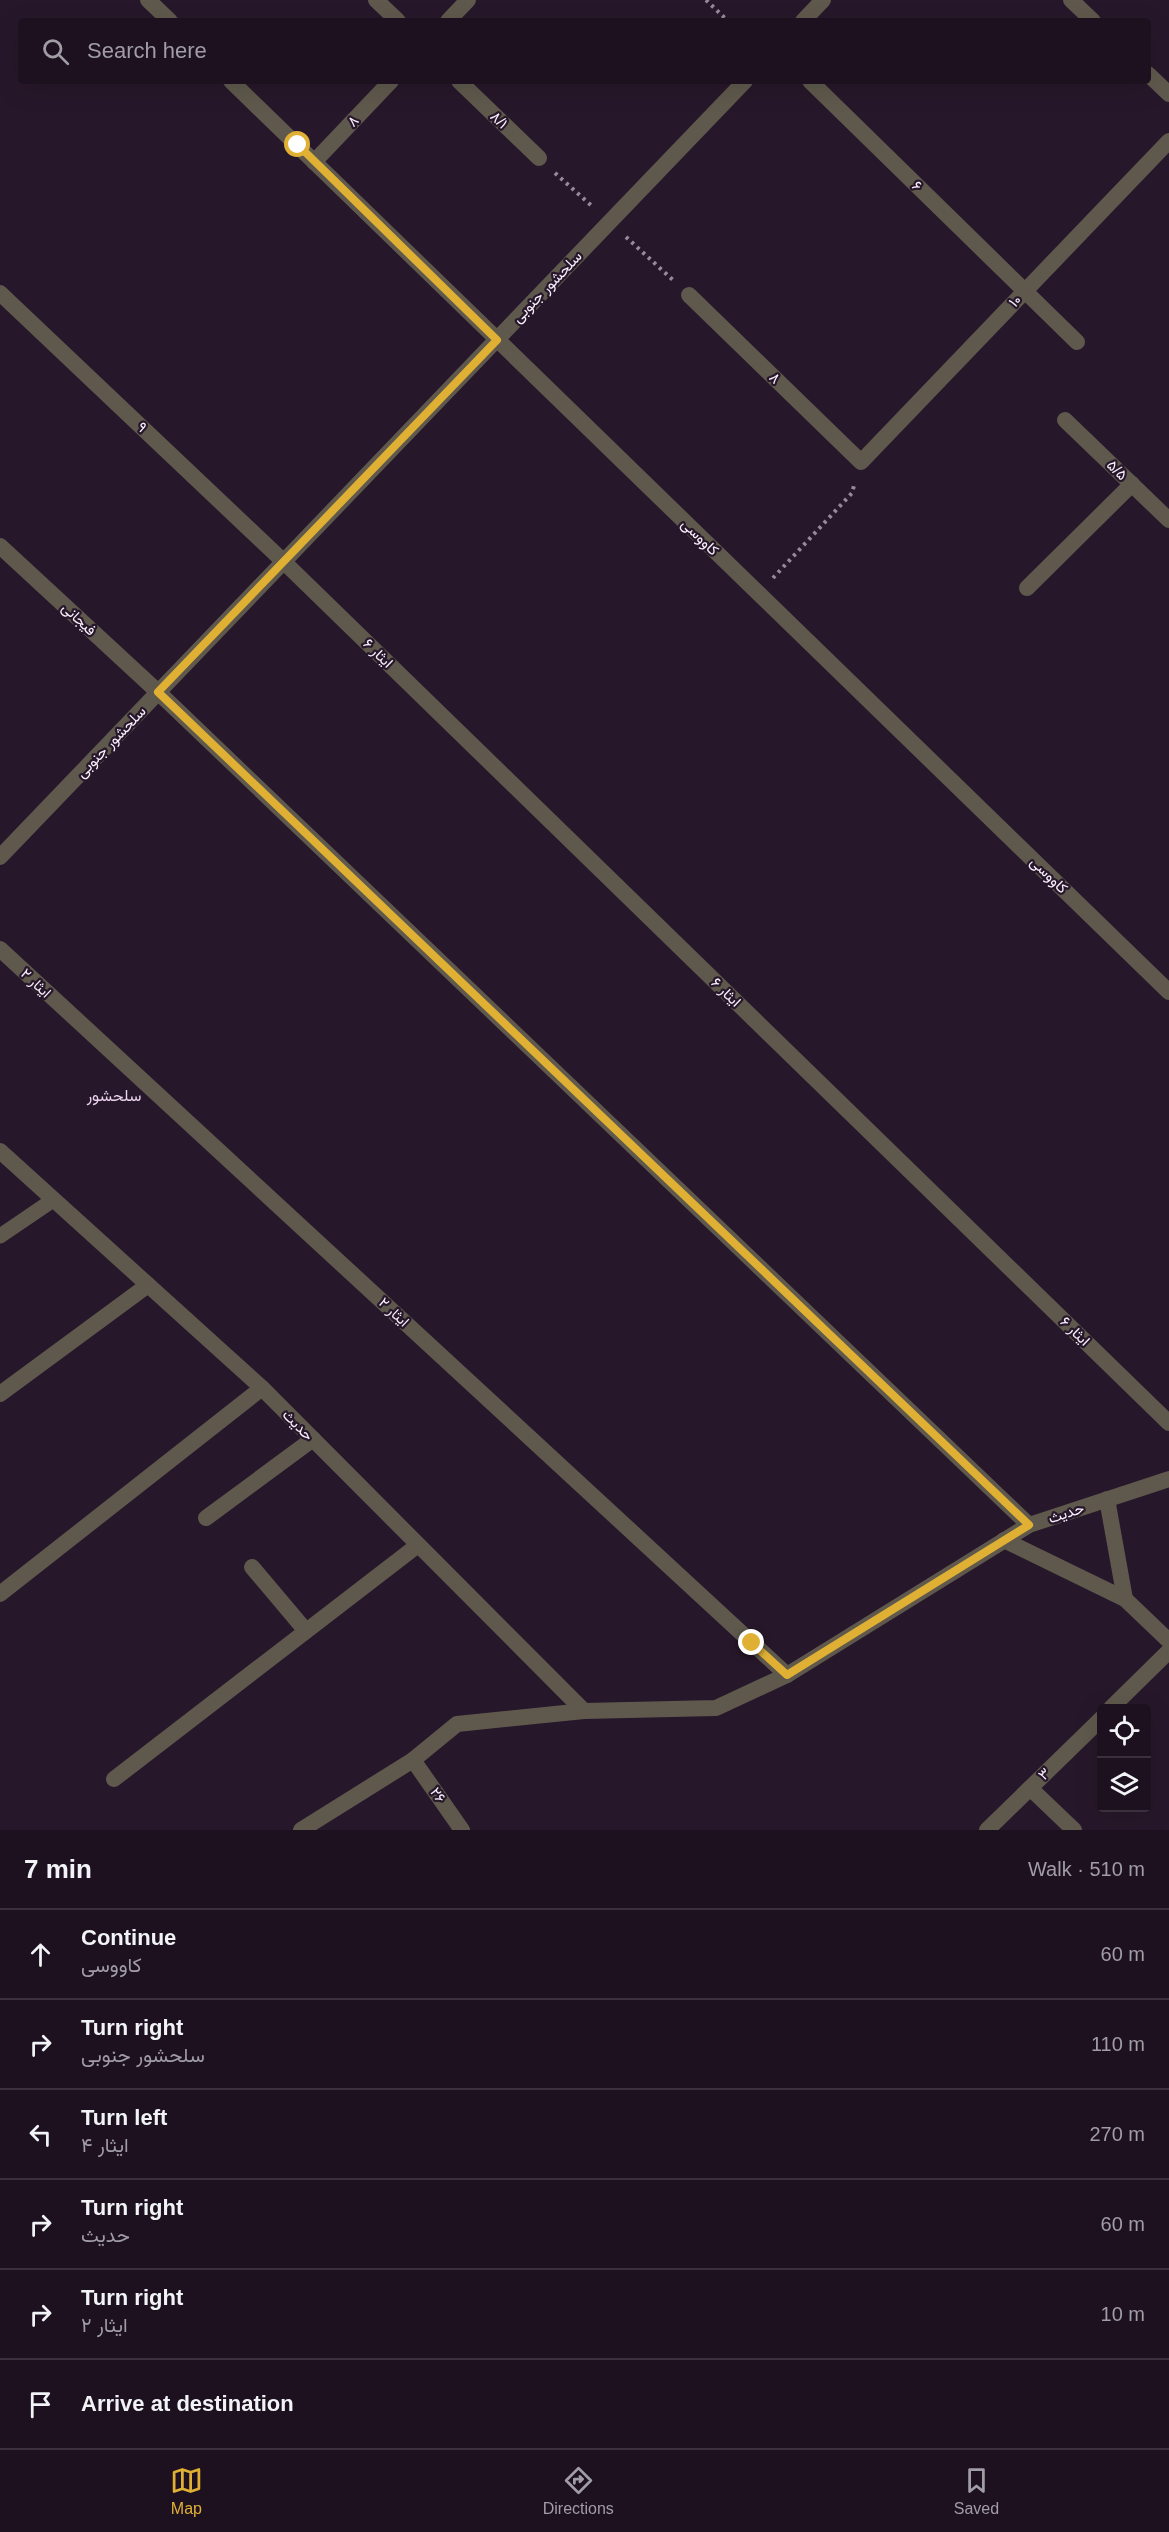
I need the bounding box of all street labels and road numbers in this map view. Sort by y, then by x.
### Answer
street label: ۸/۱ [487,108,511,132]
street label: ۸ [343,111,362,130]
street label: ۶ [909,177,926,194]
street label: سلحشور جنوبی [508,247,587,327]
street label: ۱۰ [1005,291,1024,310]
street label: ۸ [766,368,785,387]
street label: ۹ [134,418,151,435]
street label: ۵/۵ [1104,456,1131,483]
street label: کاووسی [677,515,723,560]
street label: فیجانی [57,599,100,640]
street label: ایثار ۶ [359,635,397,671]
street label: سلحشور جنوبی [72,702,151,782]
street label: کاووسی [1026,853,1072,898]
street label: ایثار ۲ [17,964,55,1002]
street label: ایثار ۶ [707,974,745,1010]
street label: ایثار ۲ [375,1293,413,1331]
street label: ایثار ۶ [1056,1313,1094,1349]
street label: حدیث [279,1406,317,1444]
street label: حدیث [1046,1499,1086,1527]
street label: ۳ [1034,1764,1053,1783]
street label: ۲۶ [427,1784,450,1806]

